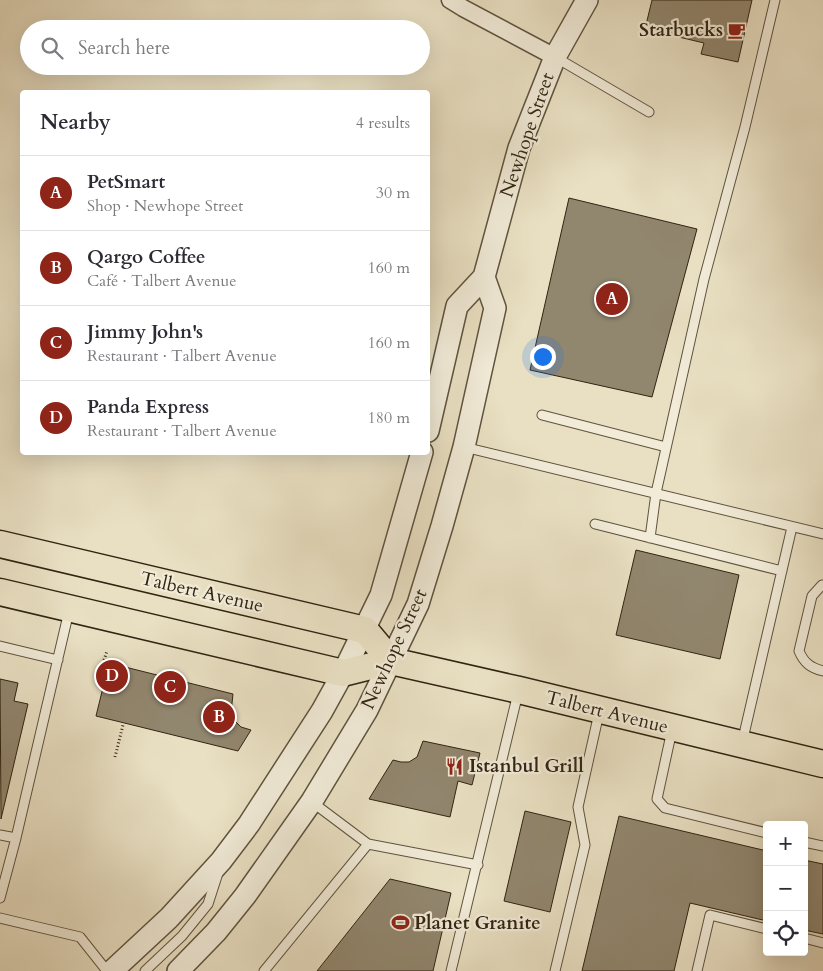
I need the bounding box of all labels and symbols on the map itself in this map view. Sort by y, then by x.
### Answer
place label: Starbucks [639,17,723,43]
cafe icon: Starbucks [727,20,747,40]
street label: Newhope Street [493,69,561,201]
pin: A [596,280,628,318]
your location [530,344,556,370]
street label: Talbert Avenue [138,565,266,619]
street label: Newhope Street [355,584,433,714]
pin: D [96,657,128,695]
pin: C [154,668,186,706]
street label: Talbert Avenue [543,684,671,740]
pin: B [203,698,235,736]
place label: Istanbul Grill [469,753,584,779]
restaurant icon: Istanbul Grill [445,756,465,776]
place label: Planet Granite [414,910,541,936]
sports icon: Planet Granite [390,913,410,933]

